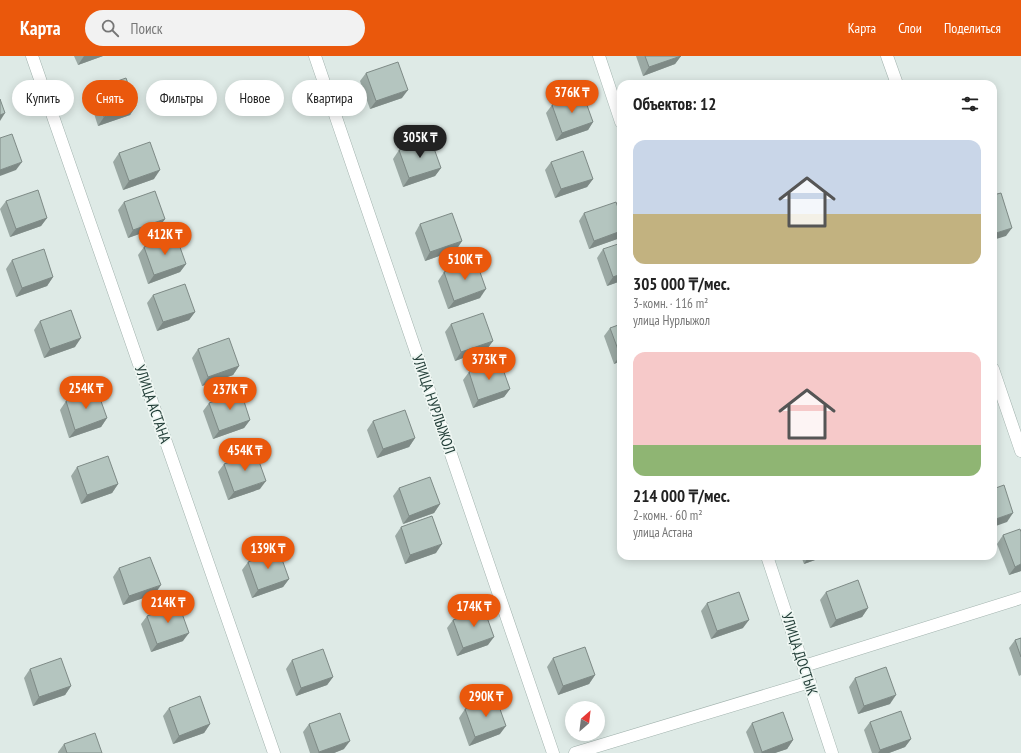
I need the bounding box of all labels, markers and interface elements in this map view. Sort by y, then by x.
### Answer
search box [85,10,365,46]
text: Карта [20,16,61,40]
icon: search [99,17,121,39]
text: Поиск [131,19,163,38]
text: Карта [848,19,876,37]
text: Слои [898,19,922,37]
text: Поделиться [944,19,1001,37]
chip: Купить [12,80,74,116]
chip: Снять [82,80,138,116]
chip: Фильтры [146,80,217,116]
chip: Новое [225,80,284,116]
chip: Квартира [292,80,367,116]
pin: 376K ₸ [539,80,605,114]
text: 376K ₸ [555,84,589,101]
text: Объектов: 12 [633,93,716,115]
icon: filters [959,93,981,115]
pin: 305K ₸ [387,125,453,159]
text: 305K ₸ [403,129,437,146]
icon: home [771,166,843,238]
pin: 412K ₸ [132,222,198,256]
text: 412K ₸ [148,226,182,243]
pin: 510K ₸ [432,247,498,281]
text: 510K ₸ [448,251,482,268]
text: 305 000 ₸/мес. [633,273,730,295]
text: 3-комн. · 116 m² [633,295,708,312]
text: улица Нурлыжол [633,312,710,329]
pin: 373K ₸ [456,347,522,381]
text: 373K ₸ [472,351,506,368]
street label: УЛИЦА НУРЛЫЖОЛ [408,352,460,456]
street label: УЛИЦА АСТАНА [131,362,176,446]
pin: 254K ₸ [53,376,119,410]
pin: 237K ₸ [197,377,263,411]
icon: home [771,378,843,450]
text: 254K ₸ [69,380,103,397]
text: 237K ₸ [213,381,247,398]
pin: 454K ₸ [212,438,278,472]
text: 454K ₸ [228,442,262,459]
text: 214 000 ₸/мес. [633,485,730,507]
text: 2-комн. · 60 m² [633,507,703,524]
text: улица Астана [633,524,693,541]
pin: 139K ₸ [235,536,301,570]
text: 139K ₸ [251,540,285,557]
pin: 214K ₸ [135,590,201,624]
text: 214K ₸ [151,594,185,611]
pin: 174K ₸ [441,594,507,628]
text: 174K ₸ [457,598,491,615]
street label: УЛИЦА ДОСТЫК [778,610,823,698]
pin: 290K ₸ [453,684,519,718]
text: 290K ₸ [469,688,503,705]
north arrow [565,701,605,741]
map controls [565,701,605,741]

